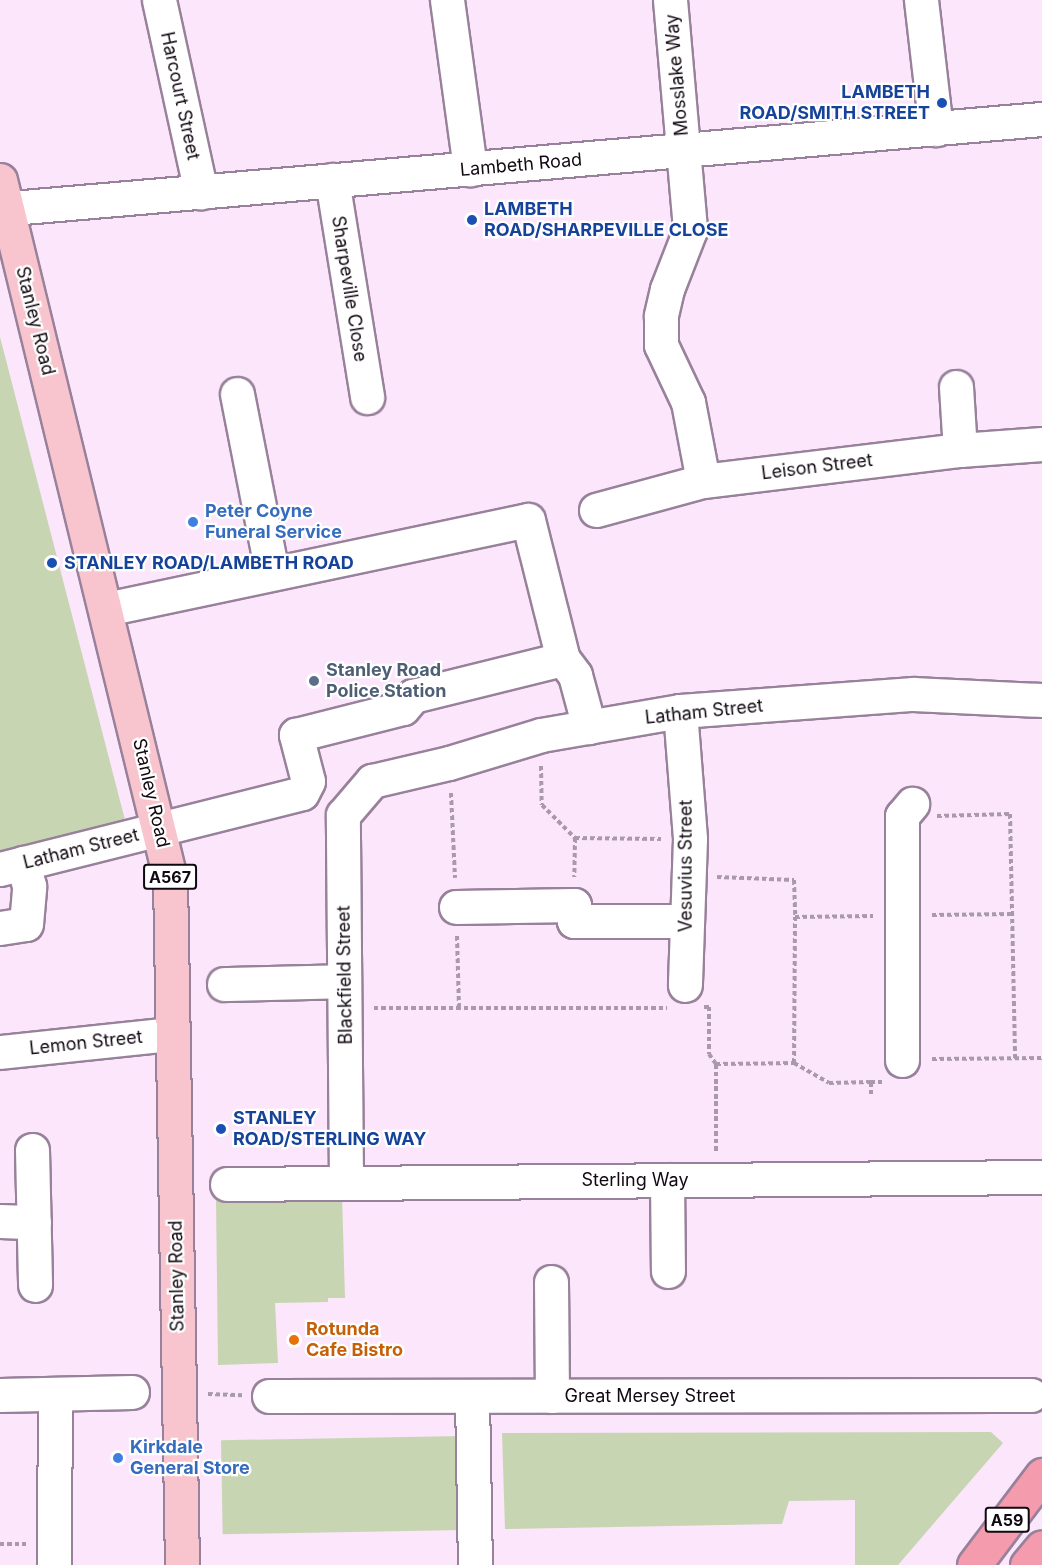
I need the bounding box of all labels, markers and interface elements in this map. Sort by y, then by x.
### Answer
street label: Mosslake Way [661,13,693,137]
street label: Harcourt Street [156,30,204,162]
place label: LAMBETH ROAD/SMITH STREET [740,82,930,124]
marker: LAMBETH ROAD/SMITH STREET [935,96,949,110]
street label: Lambeth Road [459,149,583,181]
place label: LAMBETH ROAD/SHARPEVILLE CLOSE [484,199,728,242]
marker: LAMBETH ROAD/SHARPEVILLE CLOSE [465,213,479,227]
street label: Sharpeville Close [327,214,371,364]
street label: Stanley Road [11,264,59,378]
street label: Leison Street [760,449,874,485]
place label: Peter Coyne Funeral Service [205,501,342,544]
marker: Peter Coyne Funeral Service [186,515,200,529]
place label: STANLEY ROAD/LAMBETH ROAD [64,552,354,574]
marker: STANLEY ROAD/LAMBETH ROAD [45,556,59,570]
place label: Stanley Road Police Station [326,660,447,702]
marker: Stanley Road Police Station [307,674,321,688]
street label: Latham Street [644,695,764,729]
street label: Stanley Road [128,736,174,850]
street label: Vesuvius Street [675,800,697,932]
street label: Latham Street [21,824,141,874]
road number: A567 [143,864,197,890]
street label: Blackfield Street [333,905,357,1045]
street label: Lemon Street [28,1026,144,1060]
place label: STANLEY ROAD/STERLING WAY [233,1108,426,1150]
marker: STANLEY ROAD/STERLING WAY [214,1122,228,1136]
street label: Sterling Way [581,1169,689,1191]
street label: Stanley Road [165,1220,189,1332]
place label: Rotunda Cafe Bistro [306,1319,403,1362]
marker: Rotunda Cafe Bistro [287,1333,301,1347]
street label: Great Mersey Street [565,1385,735,1407]
place label: Kirkdale General Store [130,1437,250,1480]
marker: Kirkdale General Store [111,1451,125,1465]
road number: A59 [984,1507,1030,1533]

